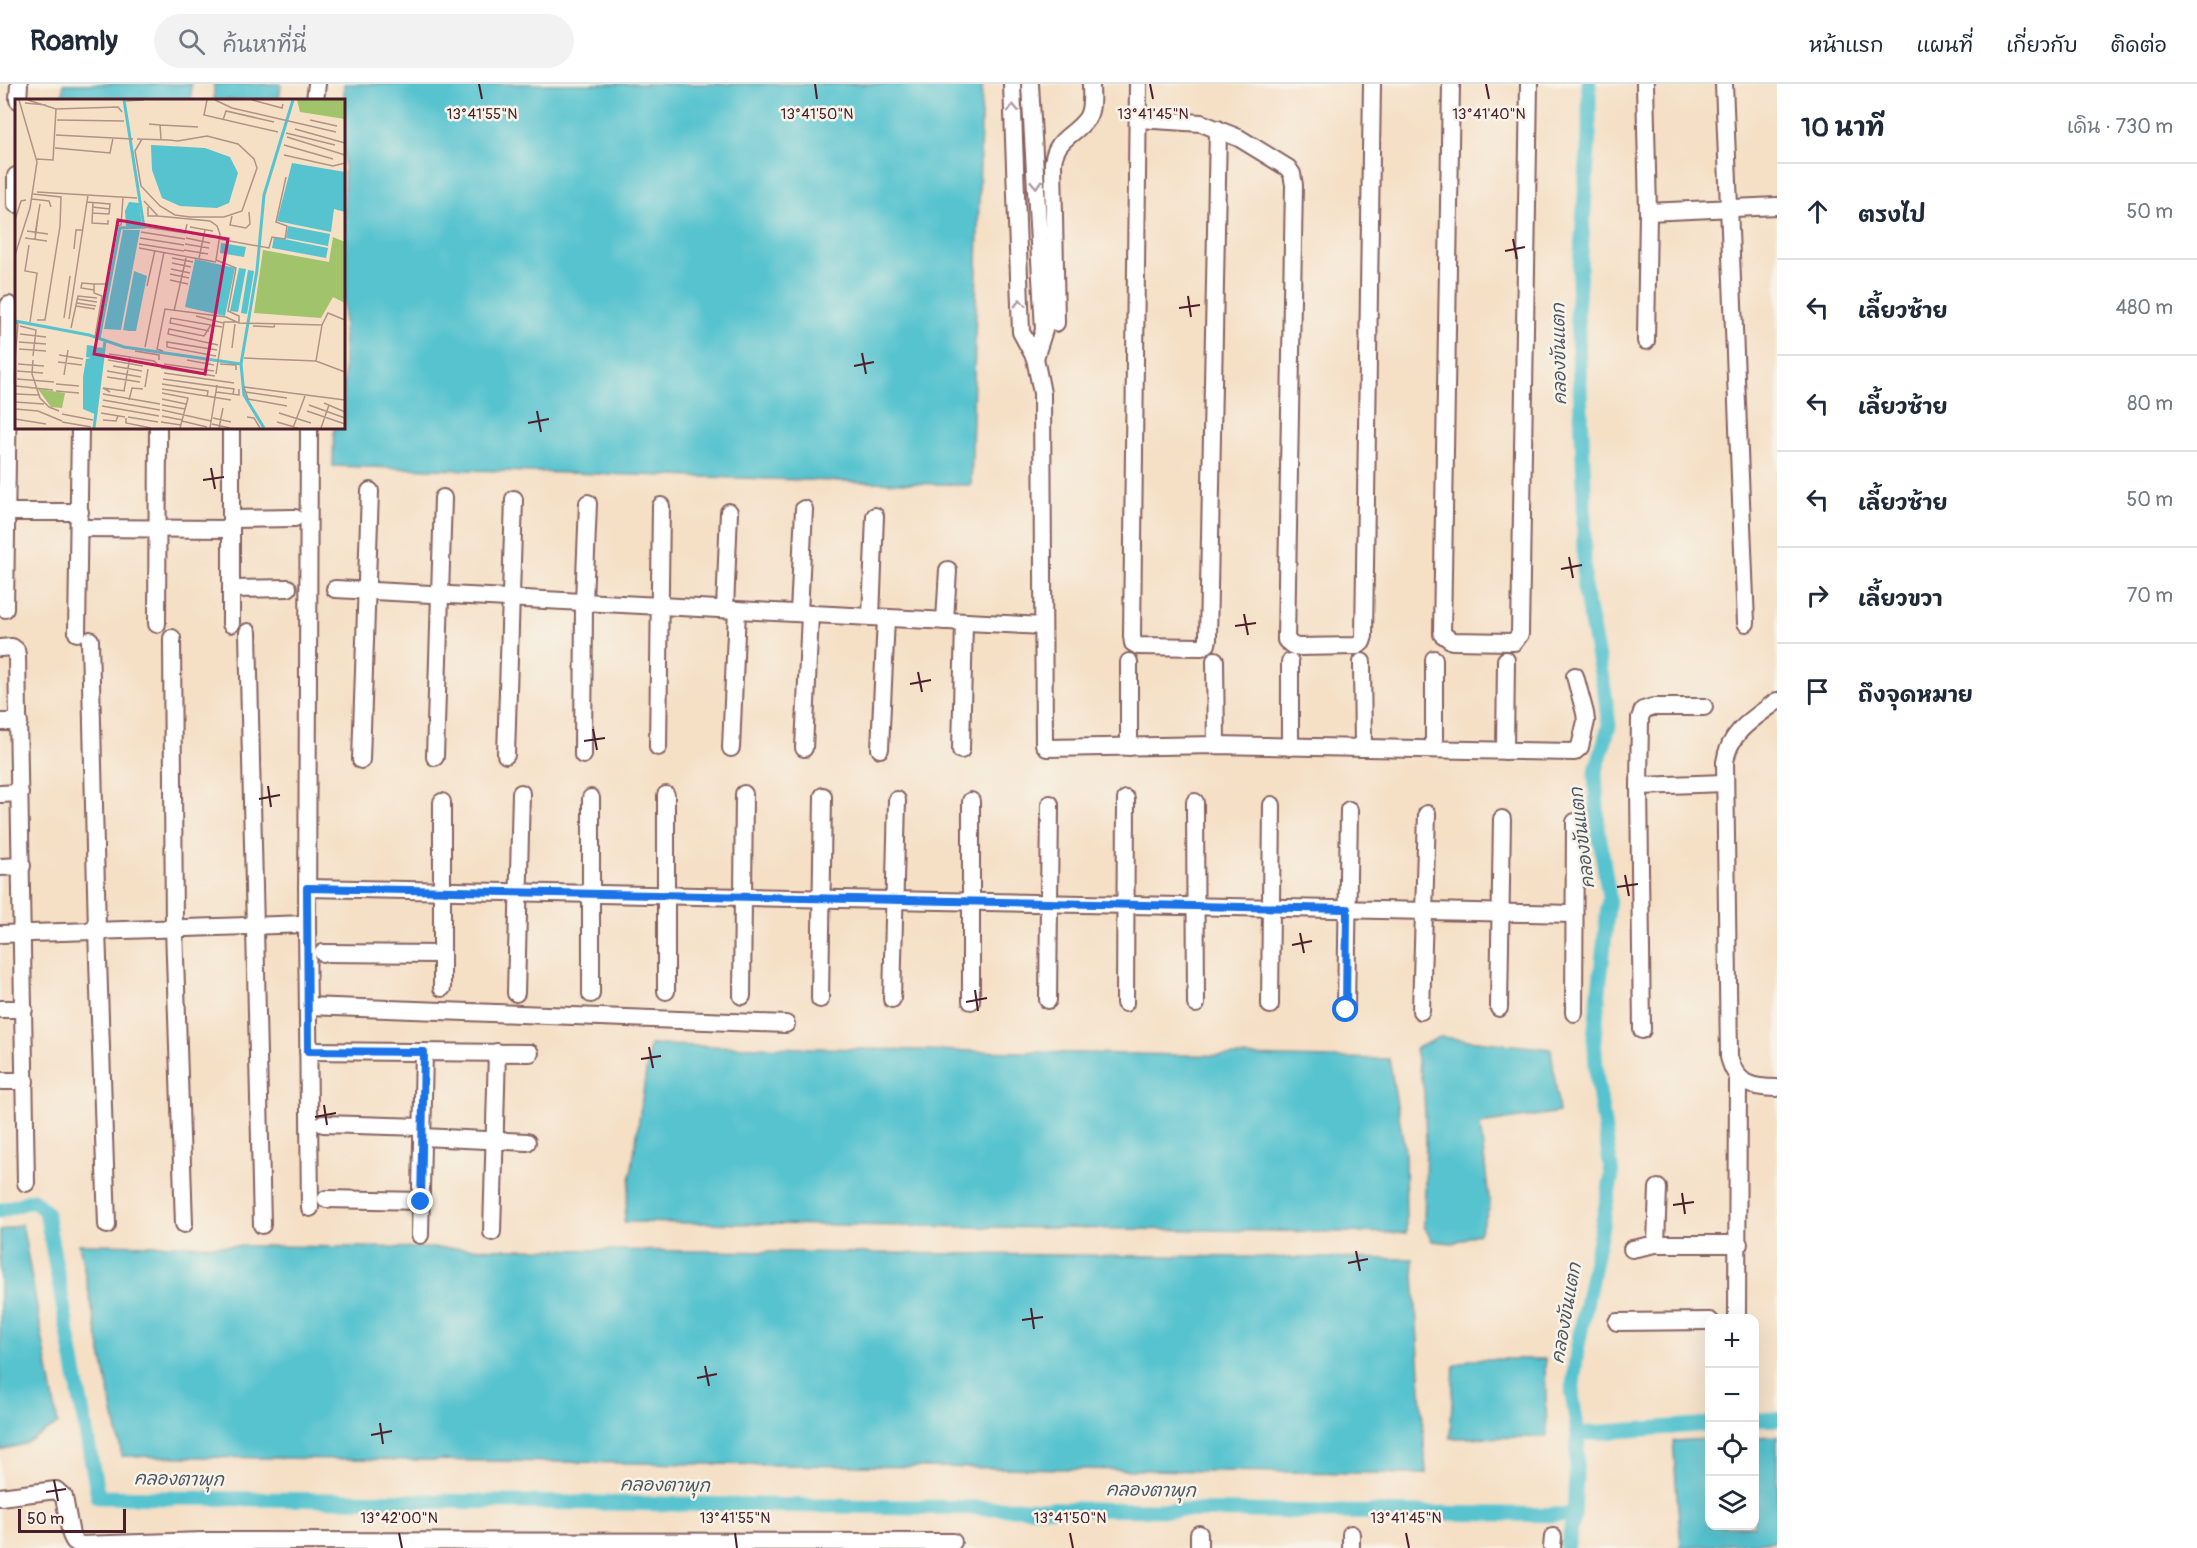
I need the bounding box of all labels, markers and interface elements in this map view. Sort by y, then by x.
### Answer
search box [154,14,574,68]
text: Roamly [30,24,118,59]
icon: search [175,25,208,58]
text: ค้นหาที่นี่ [223,31,306,59]
text: หน้าแรก [1809,32,1884,59]
text: แผนที่ [1917,32,1973,59]
text: เกี่ยวกับ [2006,32,2078,59]
text: ติดต่อ [2111,32,2167,59]
inset map [15,99,345,429]
one-way arrow [1007,104,1019,113]
text: 13°41'55"N [447,105,517,124]
text: 13°41'50"N [781,105,853,124]
text: 13°41'45"N [1117,105,1189,124]
text: 13°41'40"N [1452,105,1526,124]
text: 10 นาที [1801,112,1885,144]
text: เดิน · 730 m [2067,114,2173,139]
one-way arrow [1030,180,1043,189]
icon: ahead [1801,195,1834,228]
text: 50 m [2126,199,2173,224]
text: ตรงไป [1858,201,1926,229]
icon: left [1801,291,1834,324]
text: 480 m [2116,295,2173,320]
text: เลี้ยวซ้าย [1858,297,1948,325]
one-way arrow [1014,299,1026,308]
water label: คลองขันแตก [1547,302,1572,405]
icon: left [1801,387,1834,420]
text: 80 m [2127,391,2173,416]
text: เลี้ยวซ้าย [1858,393,1948,421]
icon: left [1801,483,1834,516]
text: 50 m [2126,487,2173,512]
text: เลี้ยวซ้าย [1858,489,1948,517]
icon: right [1801,579,1834,612]
text: 70 m [2127,583,2173,608]
text: เลี้ยวขวา [1858,585,1942,613]
icon: arrive [1801,675,1834,708]
text: ถึงจุดหมาย [1858,681,1973,709]
water label: คลองขันแตก [1565,785,1600,890]
route start [1332,996,1358,1022]
route end [407,1188,433,1214]
water label: คลองขันแตก [1546,1260,1587,1365]
map controls [1705,1314,1759,1530]
button: + [1705,1314,1759,1368]
button: − [1705,1368,1759,1422]
button: locate [1705,1422,1759,1476]
water label: คลองตาพุก [134,1467,226,1493]
water label: คลองตาพุก [620,1473,712,1499]
button: layers [1705,1476,1759,1530]
water label: คลองตาพุก [1106,1478,1198,1504]
scale bar [18,1506,126,1534]
text: 50 m [27,1509,64,1529]
text: 13°42'00"N [360,1509,438,1528]
text: 13°41'55"N [700,1509,770,1528]
text: 13°41'50"N [1034,1509,1106,1528]
text: 13°41'45"N [1370,1509,1442,1528]

